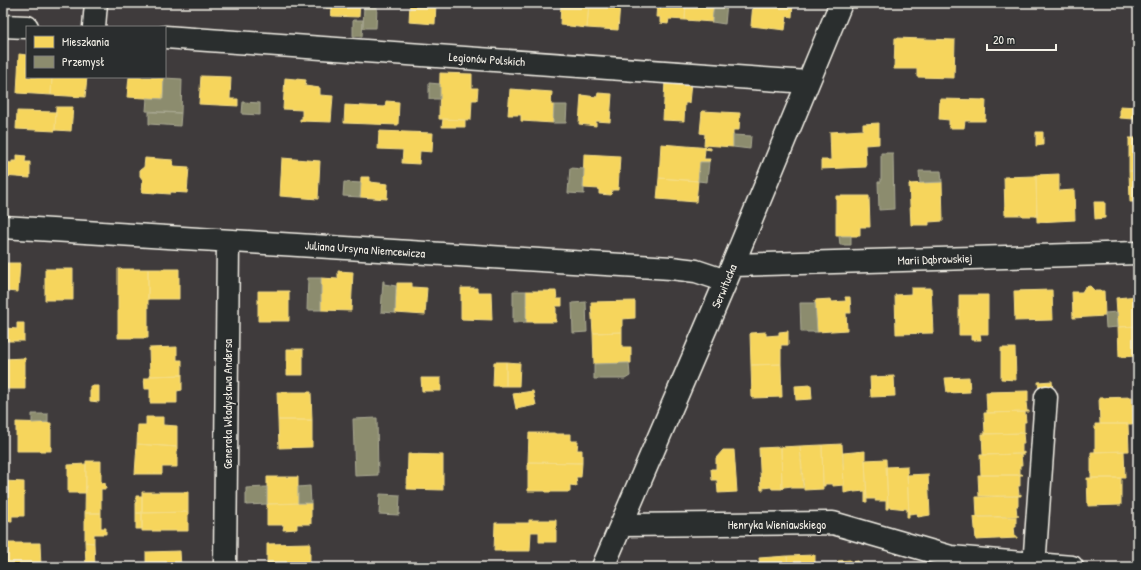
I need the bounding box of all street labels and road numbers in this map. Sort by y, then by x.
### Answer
street label: Legionów Polskich [448,48,526,70]
street label: Juliana Ursyna Niemcewicza [304,236,426,262]
street label: Marii Dąbrowskiej [897,249,973,269]
street label: Serwitucka [707,261,741,311]
street label: Generała Władysława Andersa [219,339,236,469]
street label: Henryka Wieniawskiego [728,516,826,533]

